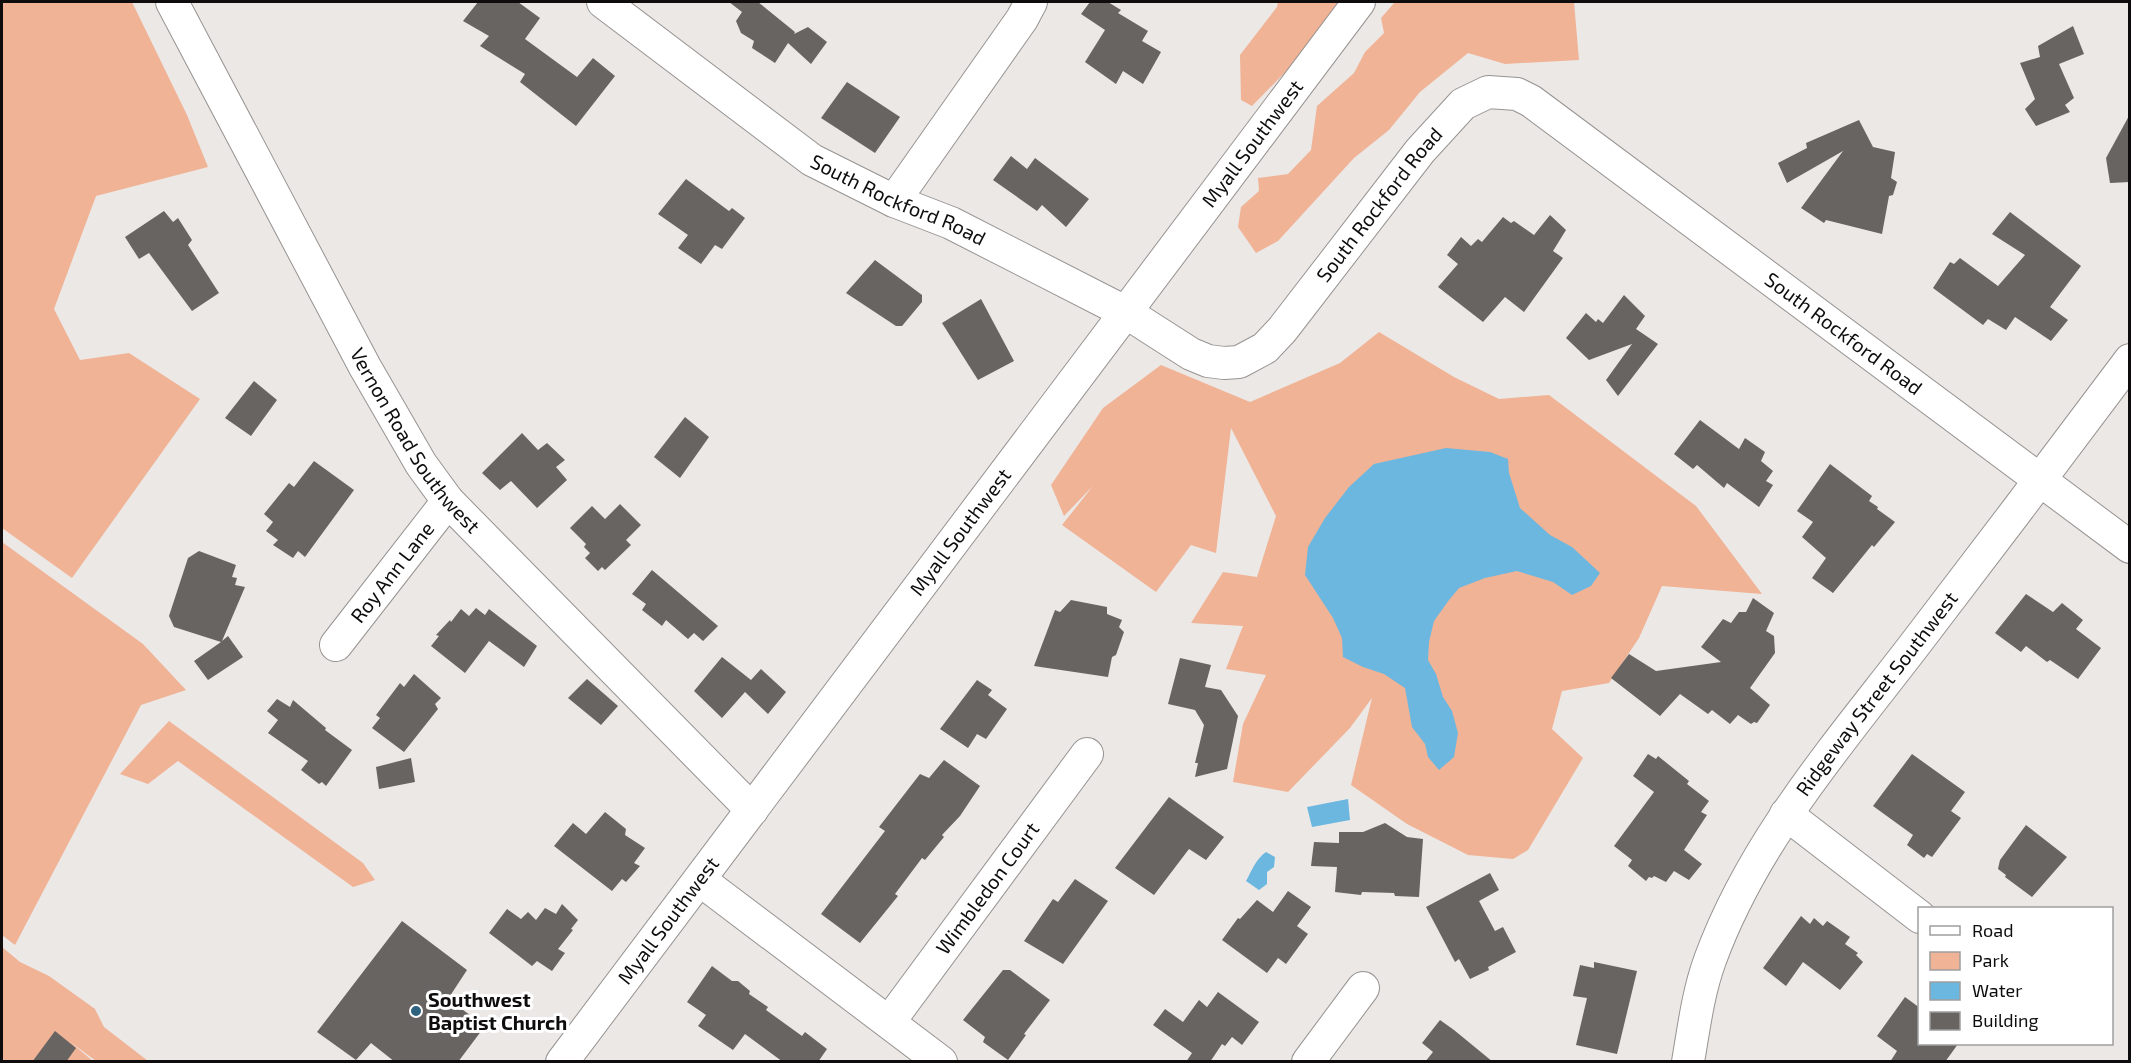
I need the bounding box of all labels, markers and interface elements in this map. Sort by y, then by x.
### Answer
street label: Myall Southwest [1196,74,1308,211]
street label: South Rockford Road [1311,122,1447,286]
street label: South Rockford Road [807,148,990,250]
street label: South Rockford Road [1761,266,1927,399]
street label: Vernon Road Southwest [346,343,486,538]
street label: Myall Southwest [904,463,1015,600]
street label: Roy Ann Lane [345,516,438,627]
street label: Ridgeway Street Southwest [1790,586,1962,800]
street label: Wimbledon Court [930,817,1044,959]
street label: Myall Southwest [612,851,723,988]
legend [1918,907,2113,1045]
text: Road [1972,919,2013,941]
text: Park [1972,949,2009,971]
text: Water [1972,979,2022,1001]
place label: Southwest Baptist Church [428,987,567,1034]
marker: Southwest Baptist Church [409,1004,423,1018]
text: Building [1972,1009,2039,1031]

